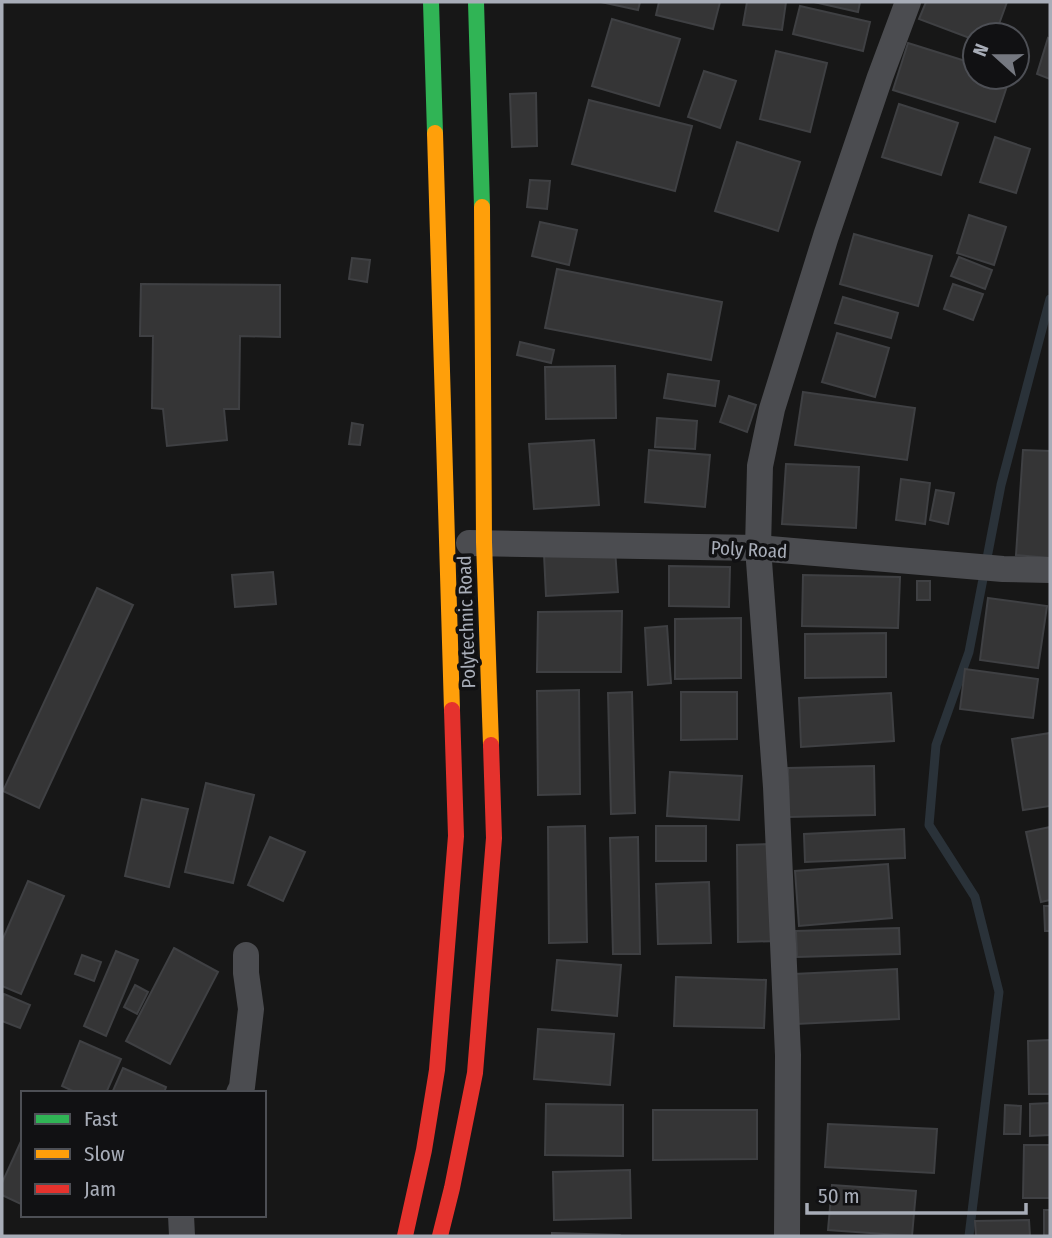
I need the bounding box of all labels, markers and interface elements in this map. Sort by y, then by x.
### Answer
north arrow [961,21,1031,91]
text: N [968,41,993,60]
street label: Poly Road [710,536,788,563]
street label: Polytechnic Road [453,555,480,689]
legend [21,1091,266,1217]
text: Fast [84,1106,118,1132]
text: Slow [84,1141,125,1167]
scale bar [807,1172,1026,1216]
text: Jam [84,1176,116,1202]
text: 50 m [818,1183,860,1209]

